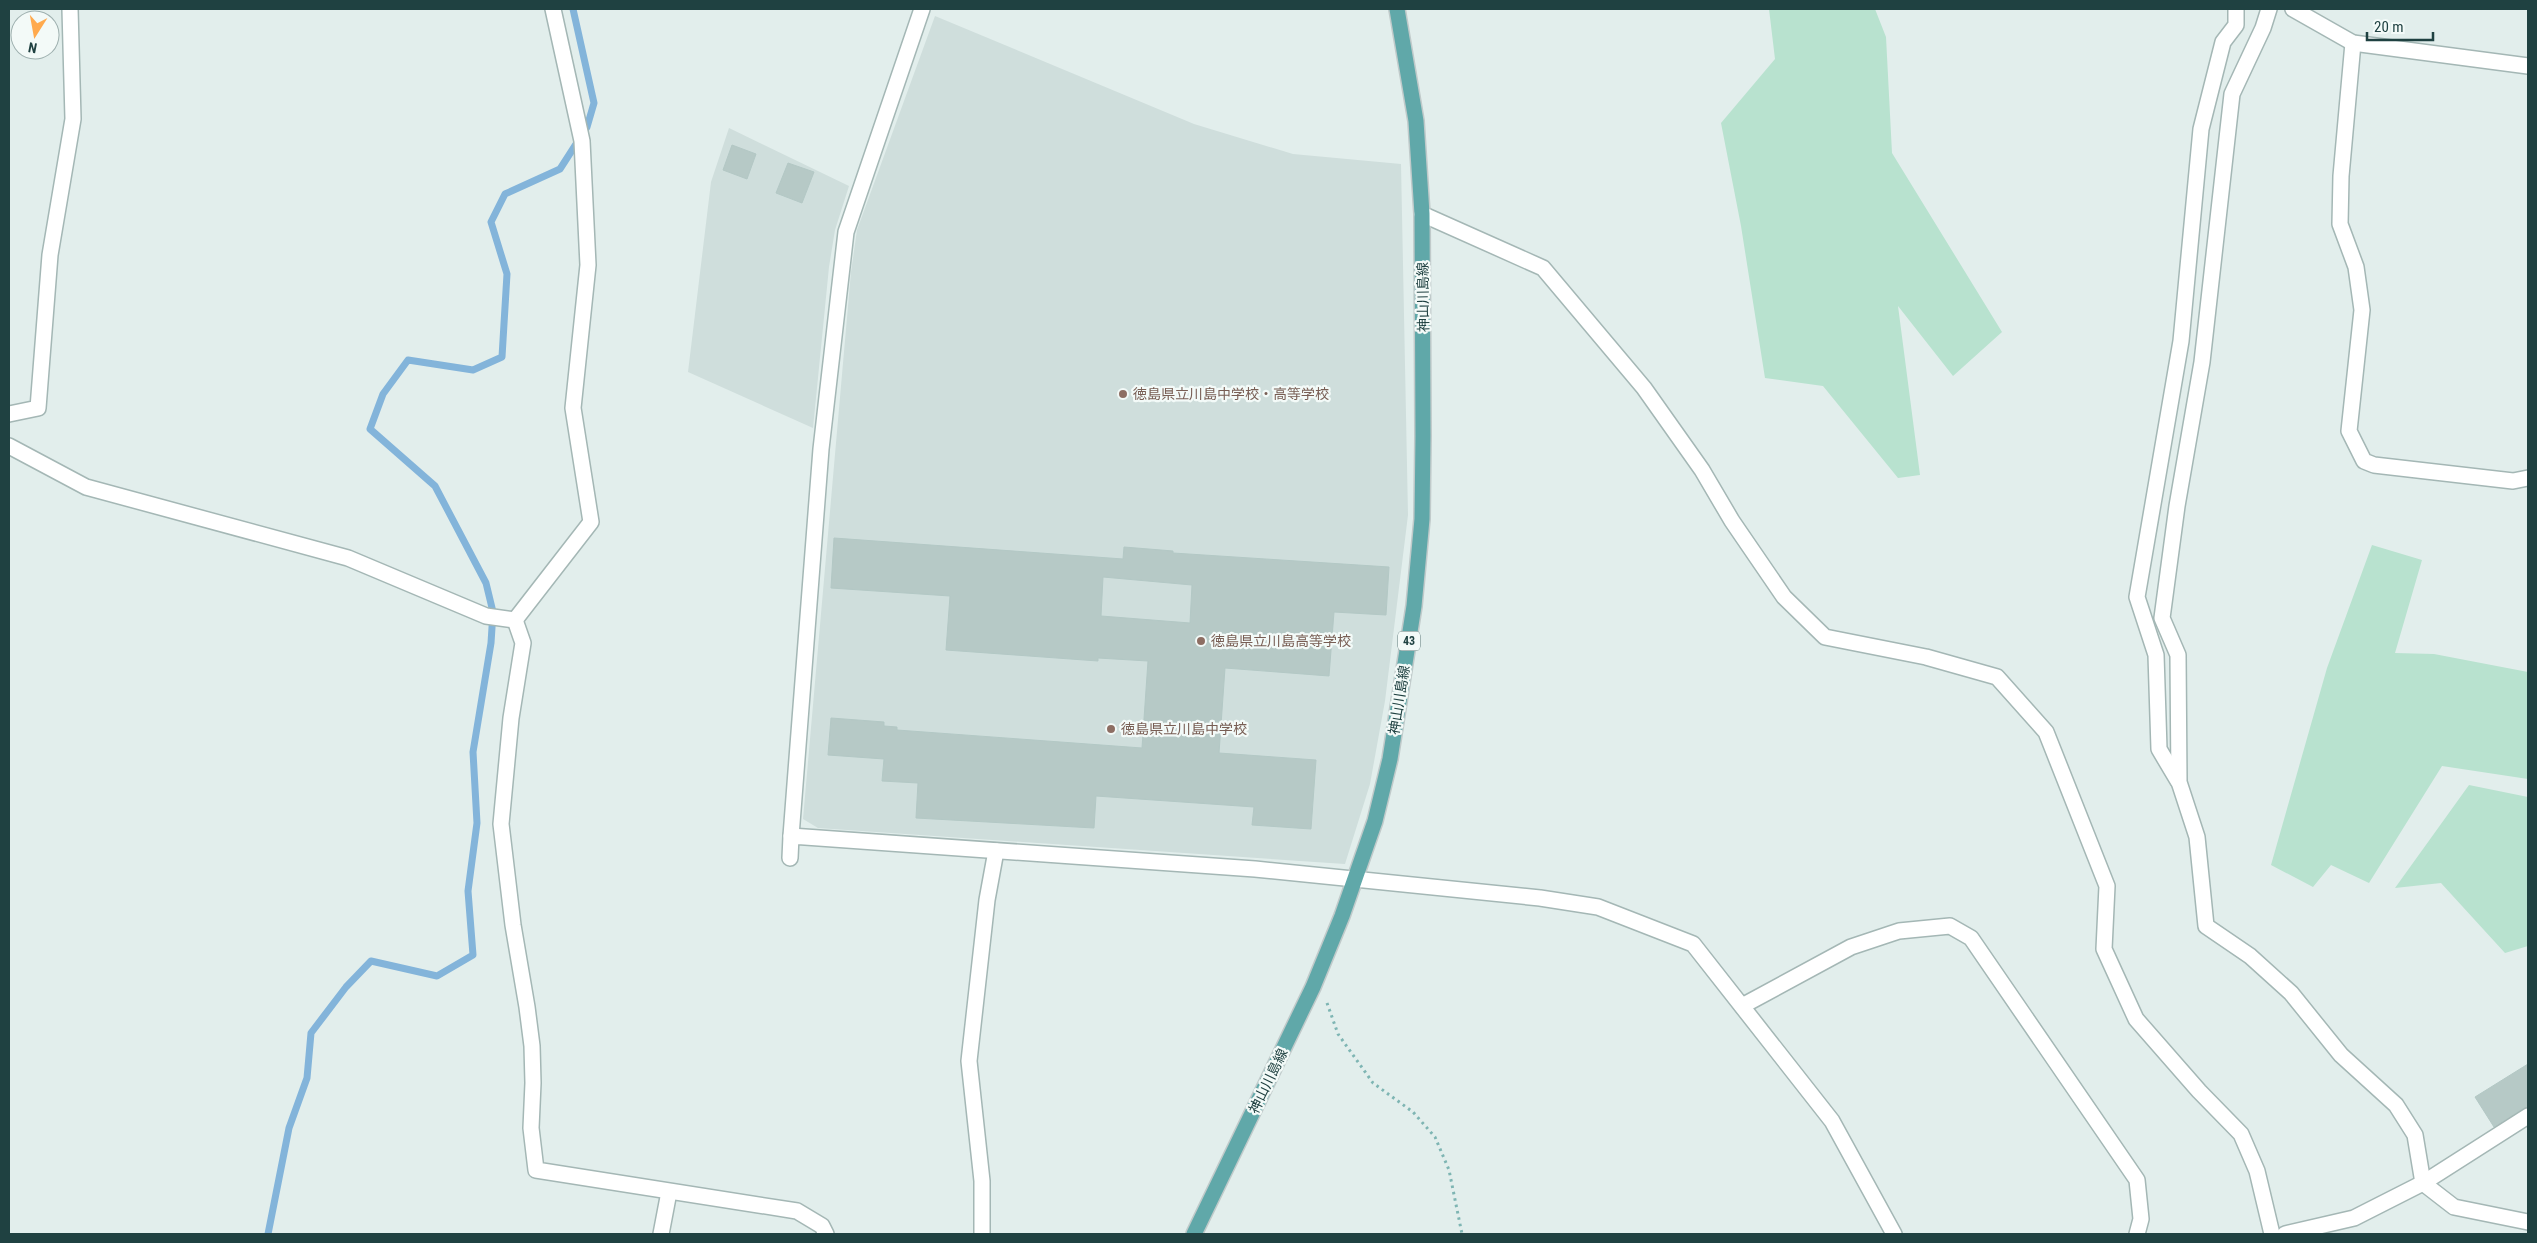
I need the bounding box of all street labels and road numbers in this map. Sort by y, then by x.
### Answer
street label: 神山川島線 [1414,262,1432,332]
road number: 43 [1398,631,1420,650]
street label: 神山川島線 [1386,664,1412,736]
street label: 神山川島線 [1245,1046,1291,1116]

